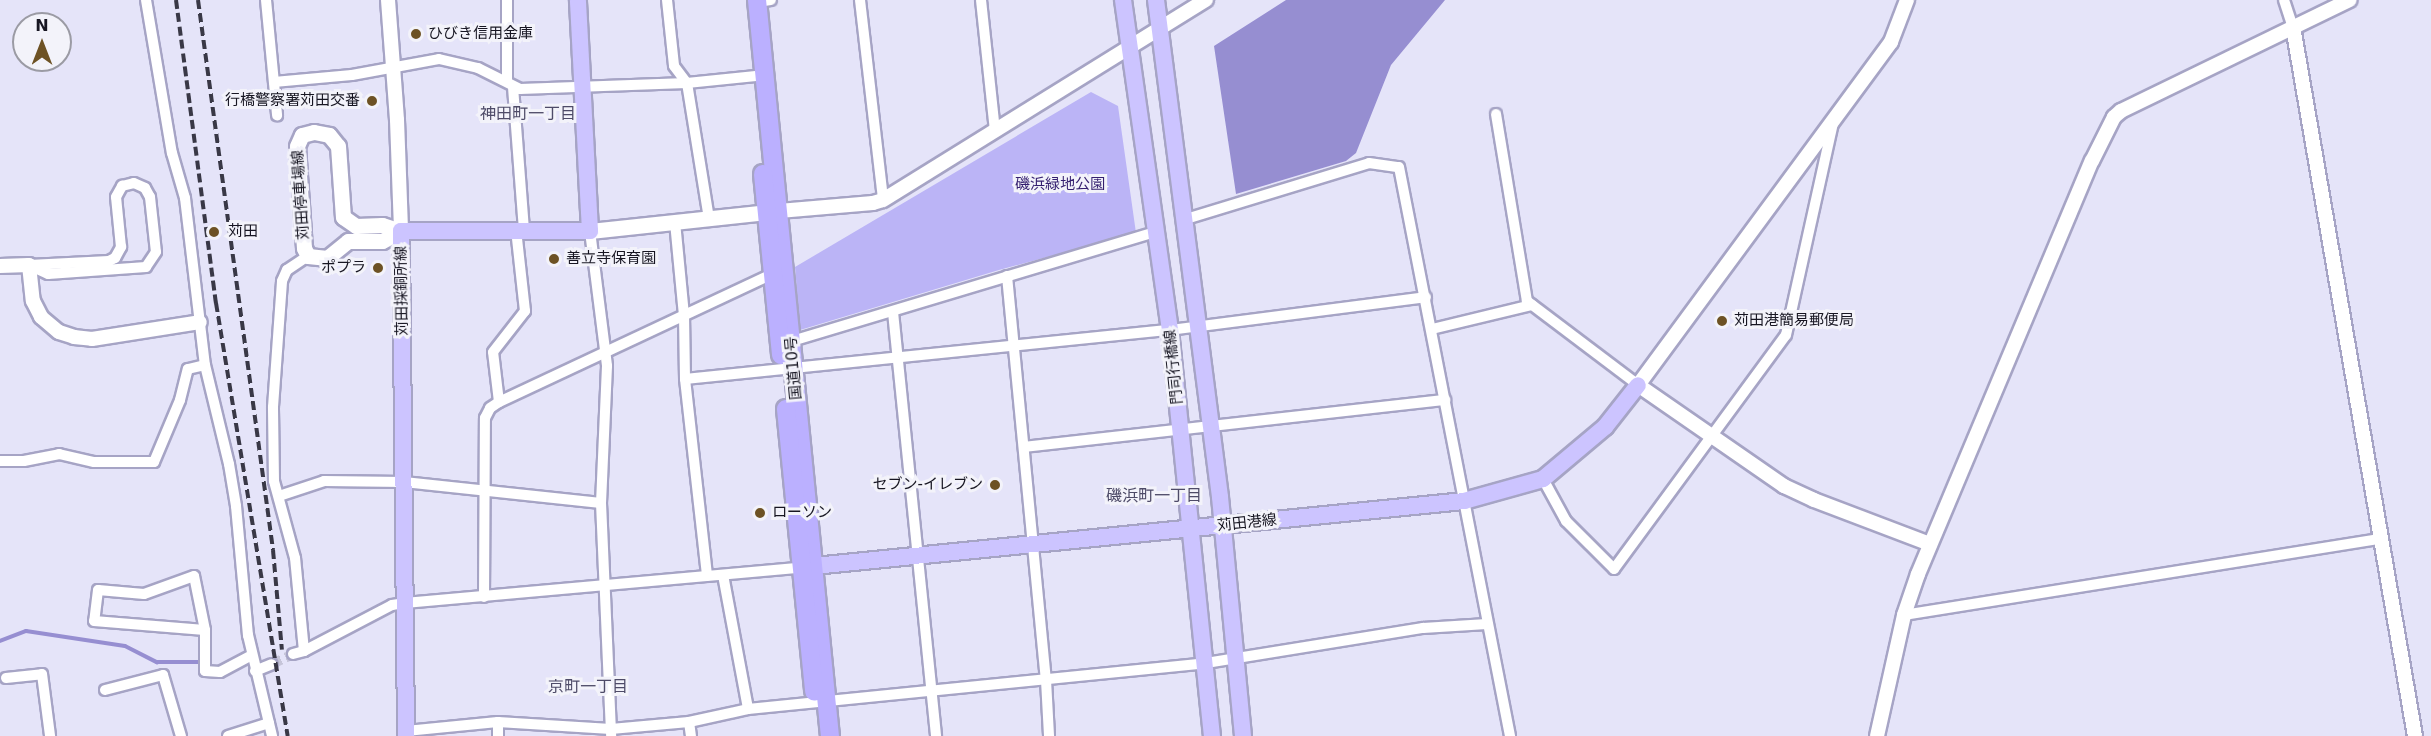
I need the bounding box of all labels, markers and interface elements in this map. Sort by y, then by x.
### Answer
north arrow [12,12,72,72]
text: N [35,16,49,35]
place label: ひびき信用金庫 [428,25,533,43]
marker: ひびき信用金庫 [409,27,423,41]
place label: 行橋警察署苅田交番 [225,92,360,110]
marker: 行橋警察署苅田交番 [365,94,379,108]
district label: 神田町一丁目 [480,104,576,124]
street label: 苅田停車場線 [289,149,313,241]
park label: 磯浜緑地公園 [1015,176,1105,194]
marker: 苅田 [205,223,223,241]
place label: 苅田 [228,223,258,241]
street label: 苅田採銅所線 [392,246,412,336]
place label: 善立寺保育園 [566,250,656,268]
marker: 善立寺保育園 [547,252,561,266]
place label: ポプラ [321,259,366,277]
marker: ポプラ [371,261,385,275]
place label: 苅田港簡易郵便局 [1734,312,1854,330]
marker: 苅田港簡易郵便局 [1715,314,1729,328]
street label: 門司行橋線 [1161,329,1187,405]
street label: 国道10号 [782,335,806,401]
place label: セブン-イレブン [873,476,983,494]
marker: セブン-イレブン [988,478,1002,492]
district label: 磯浜町一丁目 [1106,486,1202,506]
place label: ローソン [772,504,832,522]
marker: ローソン [753,506,767,520]
street label: 苅田港線 [1216,511,1278,535]
district label: 京町一丁目 [548,677,628,697]

